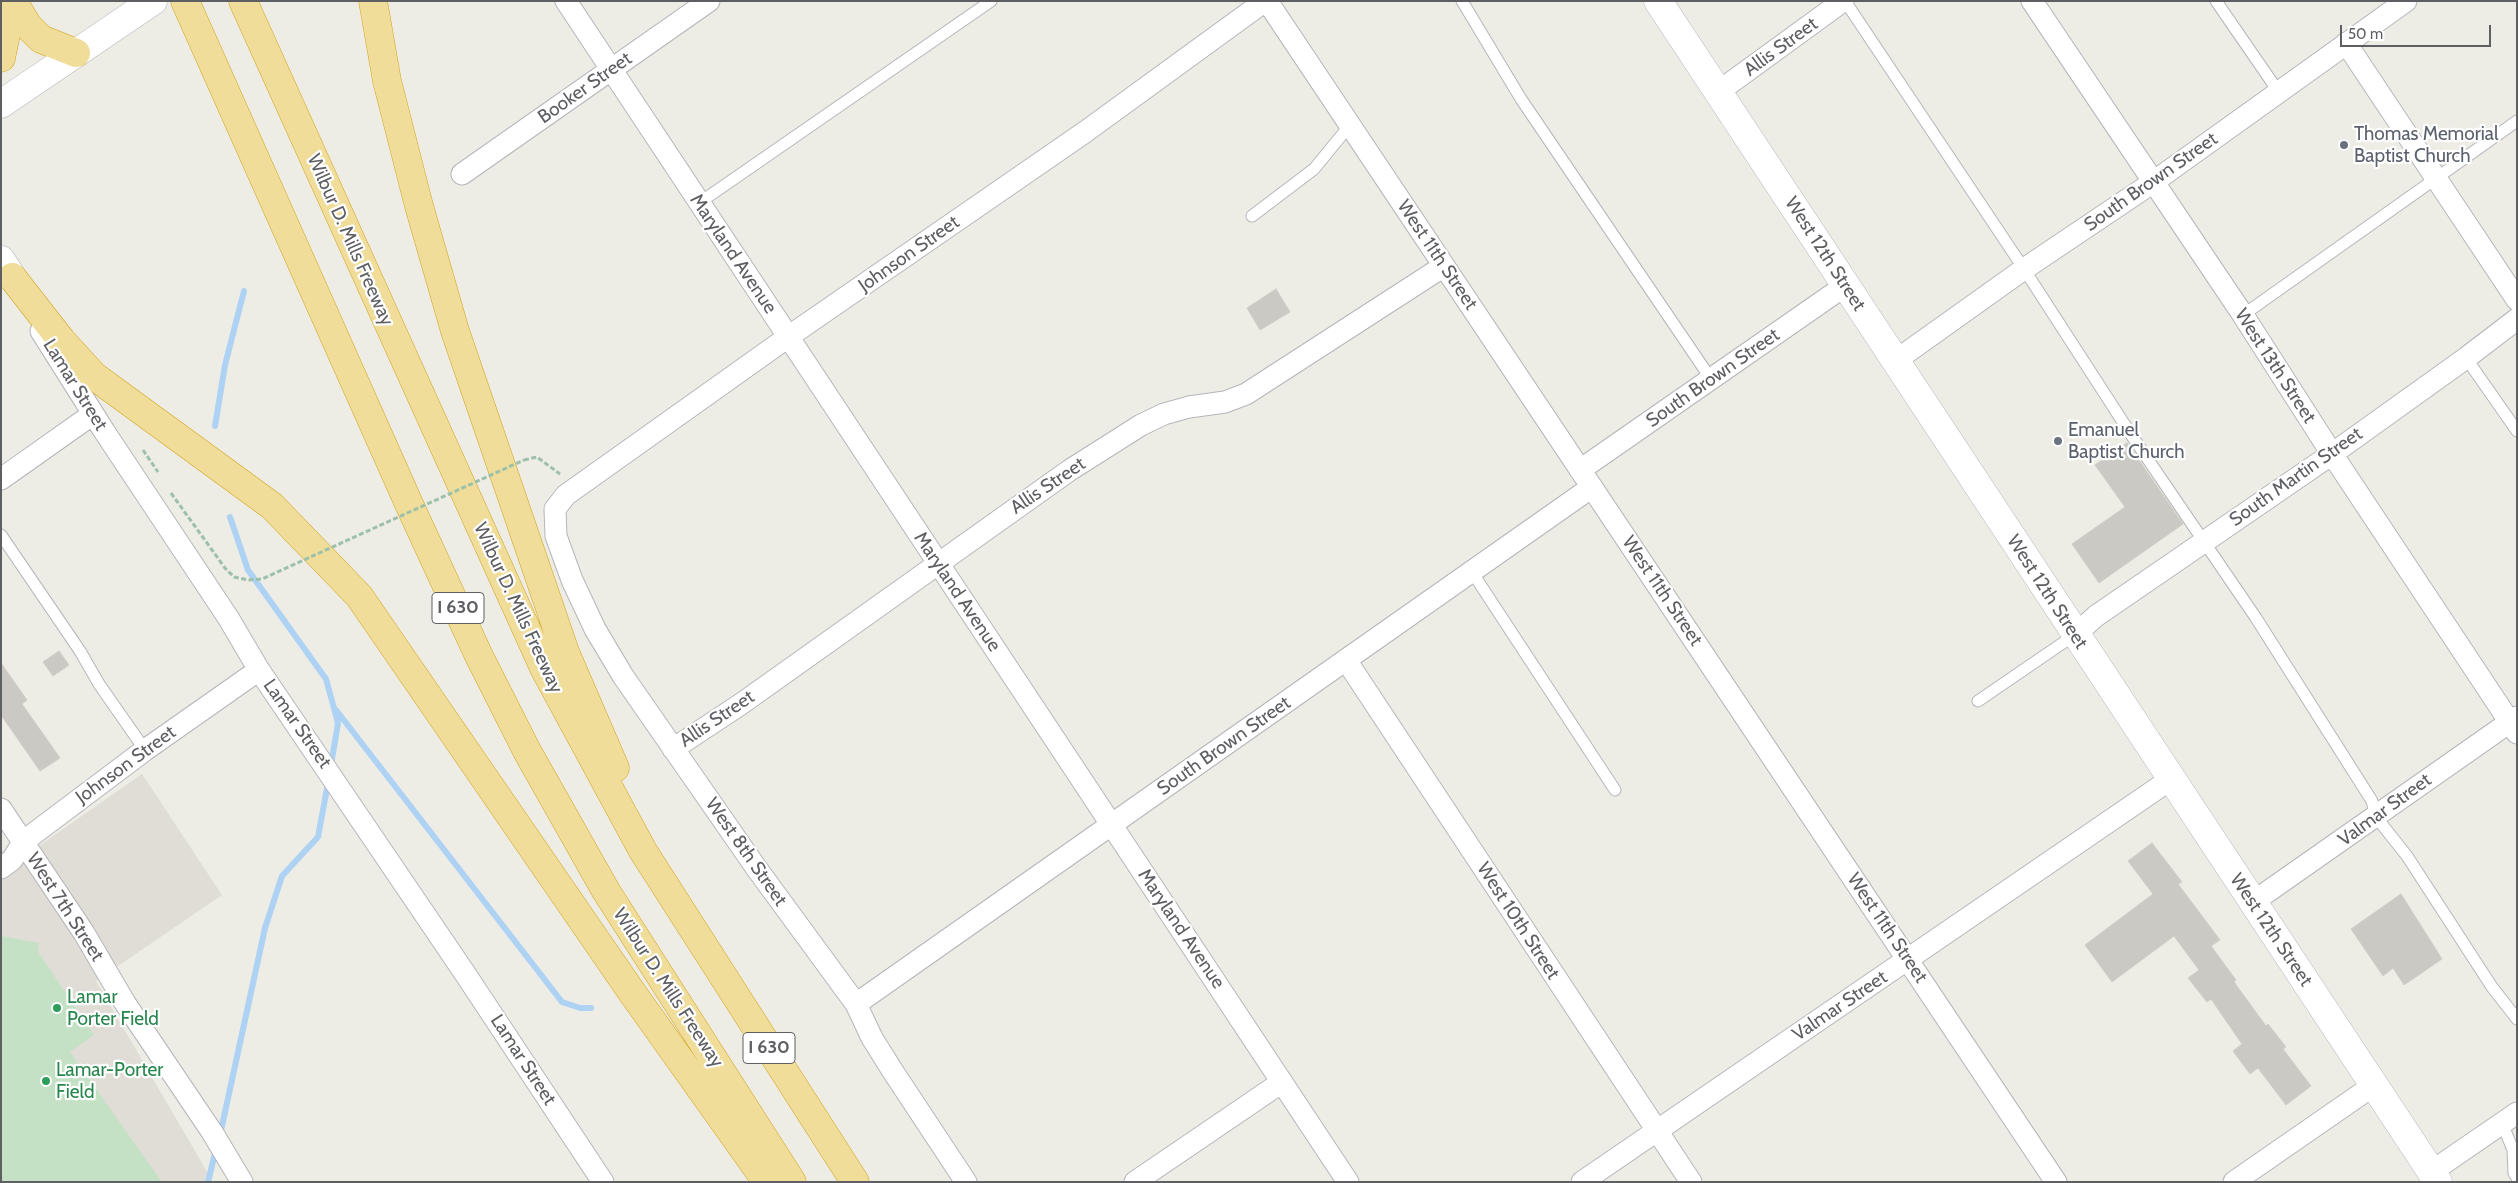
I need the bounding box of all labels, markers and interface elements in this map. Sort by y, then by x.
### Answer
street label: Allis Street [1740,13,1822,81]
scale bar [2343,15,2494,47]
text: 50 m [2348,25,2383,43]
street label: Booker Street [534,47,636,129]
place label: Thomas Memorial Baptist Church [2354,123,2498,167]
street label: South Brown Street [2080,128,2222,236]
marker: Thomas Memorial Baptist Church [2338,139,2350,151]
street label: Wilbur D. Mills Freeway [302,151,398,329]
street label: Maryland Avenue [685,190,781,318]
street label: West 12th Street [1780,193,1870,315]
street label: West 11th Street [1392,196,1482,314]
street label: Johnson Street [854,211,964,297]
street label: West 13th Street [2230,305,2320,427]
street label: South Brown Street [1642,324,1784,432]
street label: Lamar Street [38,335,112,435]
place label: Emanuel Baptist Church [2068,419,2185,463]
street label: South Martin Street [2225,423,2367,531]
marker: Emanuel Baptist Church [2052,435,2064,447]
street label: Allis Street [1006,453,1090,519]
street label: Wilbur D. Mills Freeway [468,519,568,697]
street label: Maryland Avenue [909,528,1005,656]
street label: West 12th Street [2002,531,2092,653]
street label: West 11th Street [1617,532,1707,650]
road number: I 630 [432,592,484,624]
street label: Lamar Street [258,675,336,773]
street label: Allis Street [675,686,759,752]
street label: South Brown Street [1153,692,1295,800]
street label: Johnson Street [72,721,180,809]
street label: Valmar Street [2334,769,2436,851]
street label: West 8th Street [700,794,792,910]
street label: West 7th Street [21,848,109,966]
street label: West 10th Street [1472,858,1564,984]
street label: Maryland Avenue [1133,865,1229,993]
street label: West 11th Street [1842,869,1932,987]
street label: West 12th Street [2225,869,2317,991]
street label: Wilbur D. Mills Freeway [608,904,728,1072]
street label: Valmar Street [1788,966,1892,1046]
place label: Lamar Porter Field [67,986,159,1030]
marker: Lamar Porter Field [51,1002,63,1014]
street label: Lamar Street [485,1010,561,1110]
road number: I 630 [743,1032,795,1064]
place label: Lamar-Porter Field [56,1059,163,1103]
marker: Lamar-Porter Field [40,1075,52,1087]

